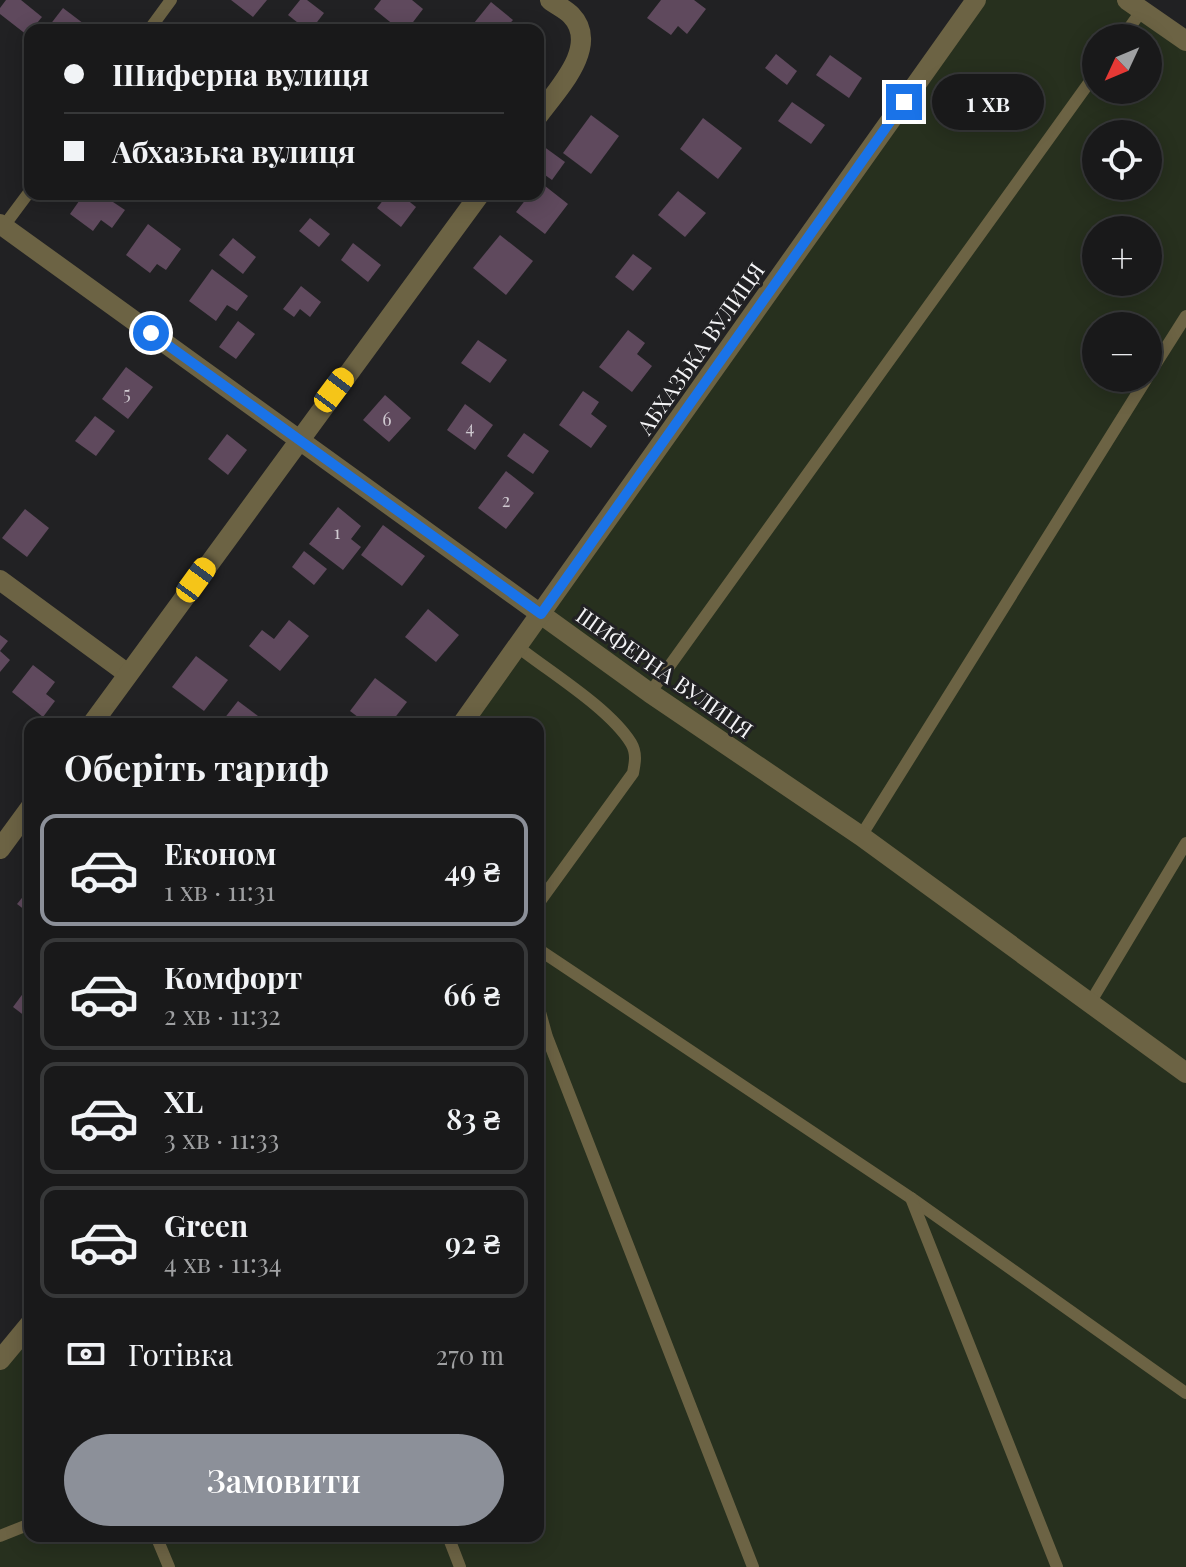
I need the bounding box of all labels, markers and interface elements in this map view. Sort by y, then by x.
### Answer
north arrow [1082,24,1162,104]
map controls [1082,24,1162,392]
text: Шиферна вулиця [112,54,369,94]
callout: 1 хв [932,74,1044,130]
route end [886,84,922,120]
text: 1 хв [966,84,1010,119]
button: locate [1082,120,1162,200]
text: Абхазька вулиця [112,131,355,171]
button: + [1082,216,1162,296]
street label: АБХАЗЬКА ВУЛИЦЯ [629,256,771,441]
button: − [1082,312,1162,392]
route start [133,315,169,351]
car [310,364,358,416]
house number: 5 [123,381,131,405]
house number: 6 [382,407,392,431]
house number: 4 [466,415,475,439]
house number: 2 [502,488,510,512]
house number: 1 [334,520,341,544]
car [172,554,220,606]
street label: ШИФЕРНА ВУЛИЦЯ [571,600,759,744]
text: Оберіть тариф [64,742,329,790]
text: Економ [164,833,276,873]
icon: car [68,834,140,906]
text: 49 ₴ [445,850,500,890]
text: 1 хв · 11:31 [164,873,275,908]
text: Комфорт [164,957,302,997]
icon: car [68,958,140,1030]
text: 66 ₴ [443,974,500,1014]
text: 2 хв · 11:32 [164,997,281,1032]
text: XL [164,1081,203,1121]
icon: car [68,1082,140,1154]
text: 83 ₴ [446,1098,500,1138]
text: 3 хв · 11:33 [164,1121,279,1156]
text: Green [164,1205,248,1245]
icon: car [68,1206,140,1278]
text: 92 ₴ [445,1222,500,1262]
text: 4 хв · 11:34 [164,1245,282,1280]
icon: cash [64,1332,108,1376]
text: Готівка [128,1334,233,1374]
text: 270 m [436,1337,504,1372]
button: Замовити [64,1434,504,1526]

